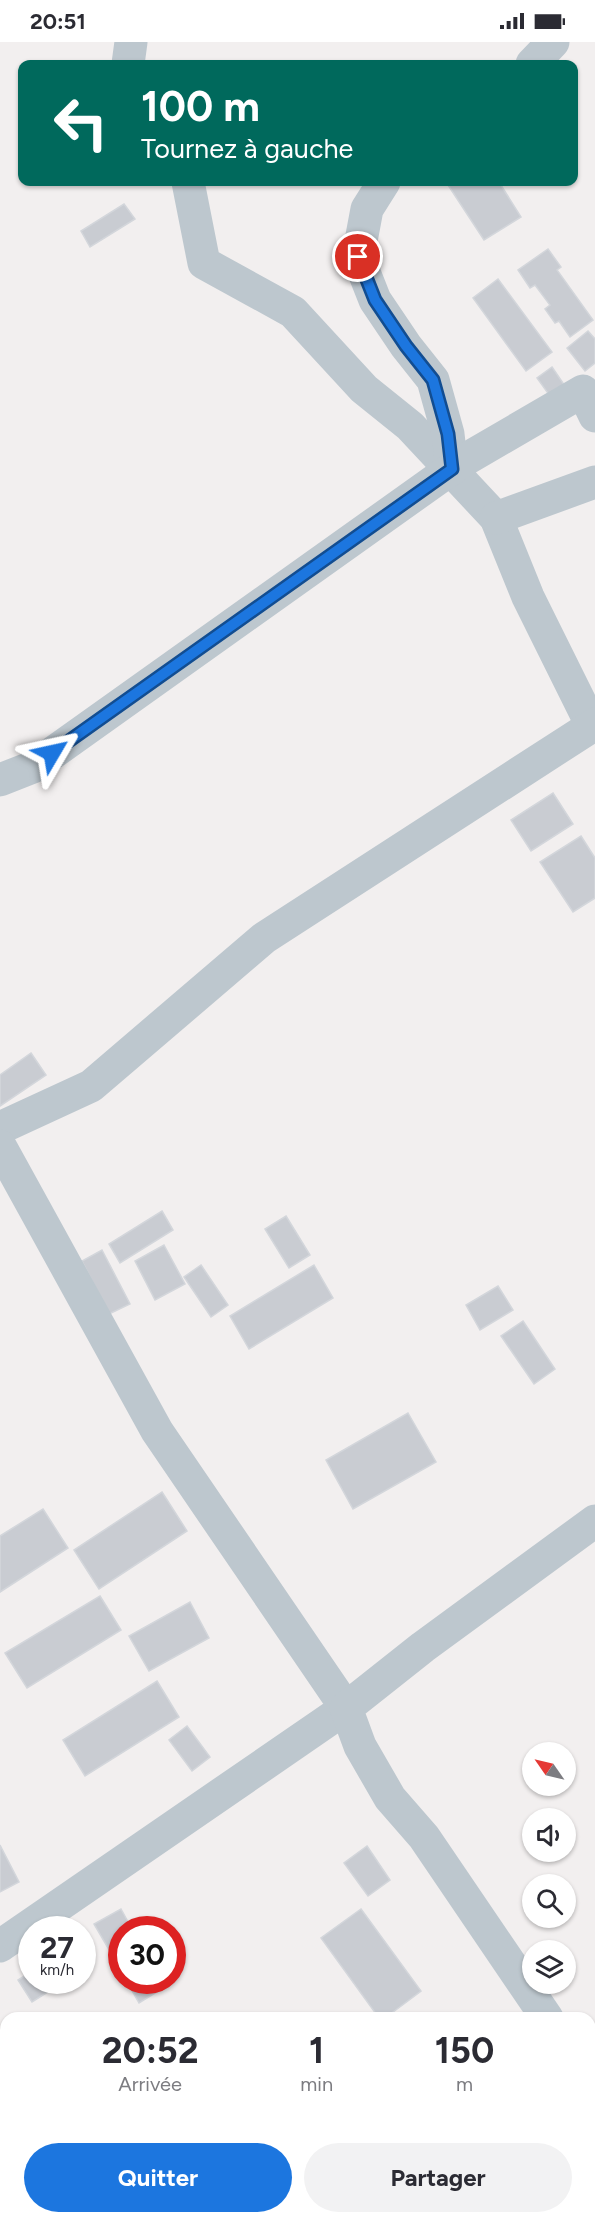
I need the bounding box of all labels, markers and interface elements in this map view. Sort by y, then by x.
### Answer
text: 20:51 [30,8,86,35]
text: 100 m [141,81,260,132]
icon: left [42,84,120,162]
text: Tournez à gauche [141,132,353,165]
pin [332,231,383,282]
icon: arrive [341,240,374,273]
position arrow [20,721,84,785]
north arrow [522,1742,576,1796]
map controls [522,1742,576,1994]
button: sound [522,1808,576,1862]
button: search [522,1874,576,1928]
speed limit sign: 30 [108,1916,186,1994]
text: 27 [40,1929,74,1966]
button: layers [522,1940,576,1994]
text: km/h [40,1961,74,1979]
text: 20:52 [102,2029,199,2072]
text: 1 [309,2029,324,2072]
text: 150 [435,2029,494,2072]
text: Arrivée [118,2072,182,2096]
text: min [300,2072,333,2096]
text: m [456,2072,473,2096]
button: Quitter [24,2143,292,2212]
button: Partager [304,2143,572,2212]

